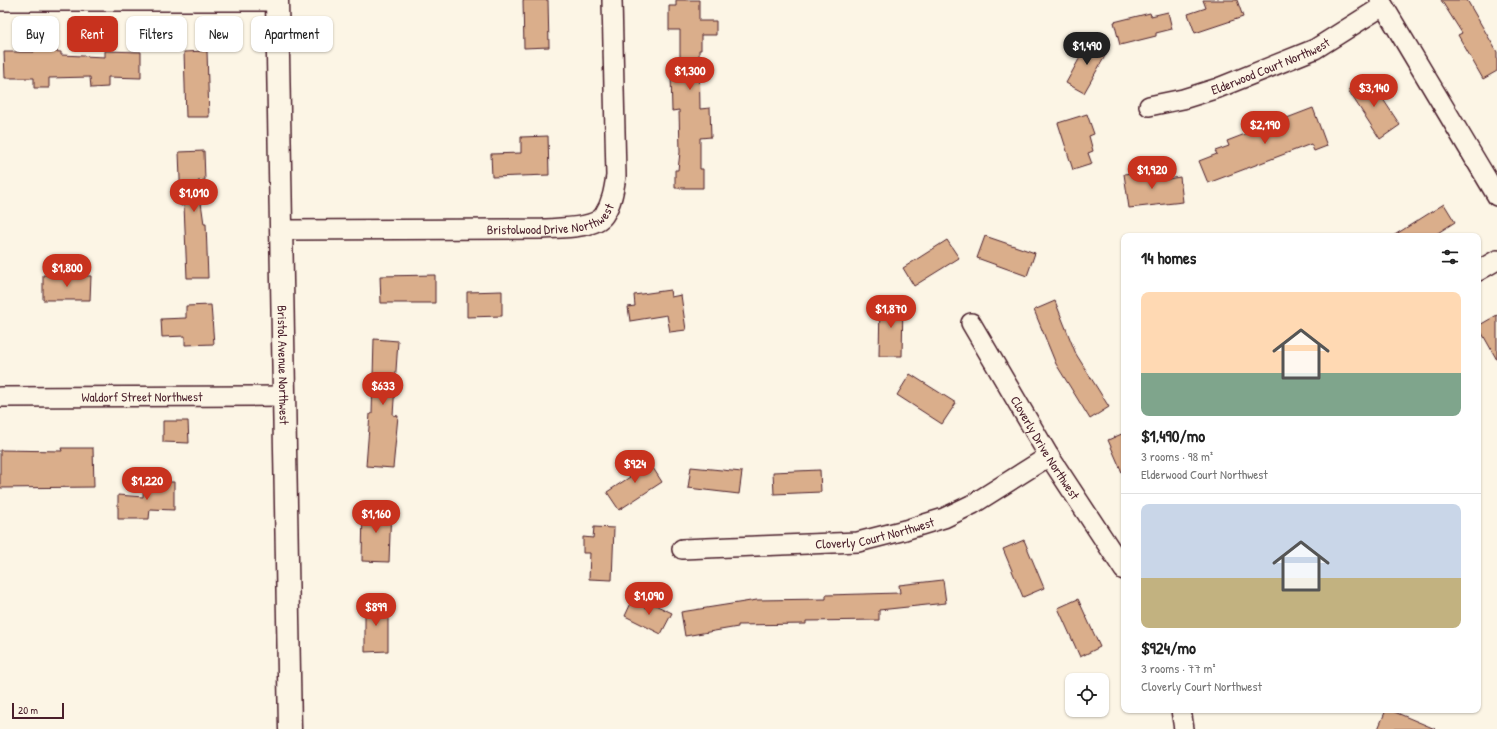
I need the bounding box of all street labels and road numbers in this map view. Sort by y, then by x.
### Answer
street label: Elderwood Court Northwest [1209,33,1333,99]
street label: Bristolwood Drive Northwest [487,200,618,238]
street label: Bristol Avenue Northwest [273,305,294,425]
street label: Waldorf Street Northwest [82,387,203,406]
street label: Cloverly Drive Northwest [1007,392,1084,503]
street label: Cloverly Court Northwest [815,512,937,553]

